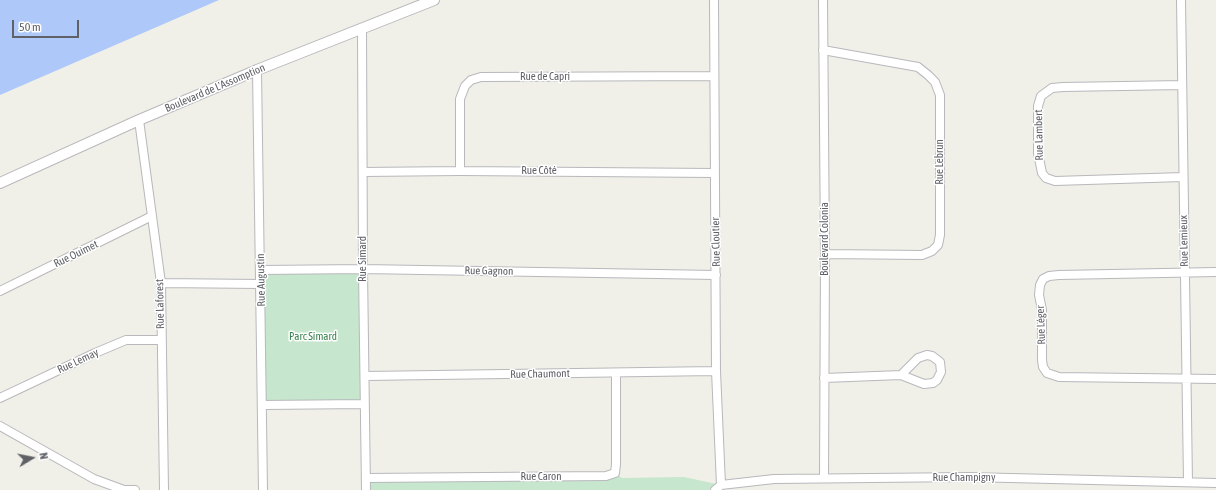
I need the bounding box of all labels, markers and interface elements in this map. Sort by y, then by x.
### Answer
scale bar [14,12,81,38]
text: 50 m [19,20,41,34]
street label: Boulevard de L'Assomption [163,61,267,115]
street label: Rue de Capri [520,70,570,84]
street label: Rue Lambert [1032,109,1046,161]
street label: Rue Lebrun [933,139,947,185]
street label: Rue Côté [521,164,557,178]
street label: Boulevard Colonia [818,202,832,276]
street label: Rue Lemieux [1177,215,1191,267]
street label: Rue Cloutier [709,217,723,267]
street label: Rue Simard [356,236,370,282]
street label: Rue Ouimet [52,238,100,270]
street label: Rue Augustin [254,253,268,307]
street label: Rue Gagnon [464,264,514,278]
street label: Rue Laforest [153,279,167,329]
street label: Rue Léger [1034,305,1048,345]
park label: Parc Simard [289,330,337,344]
street label: Rue Lemay [55,346,101,376]
street label: Rue Chaumont [510,367,570,381]
north arrow [12,438,52,478]
text: N [37,452,50,460]
street label: Rue Caron [520,470,562,484]
street label: Rue Champigny [933,471,995,485]

